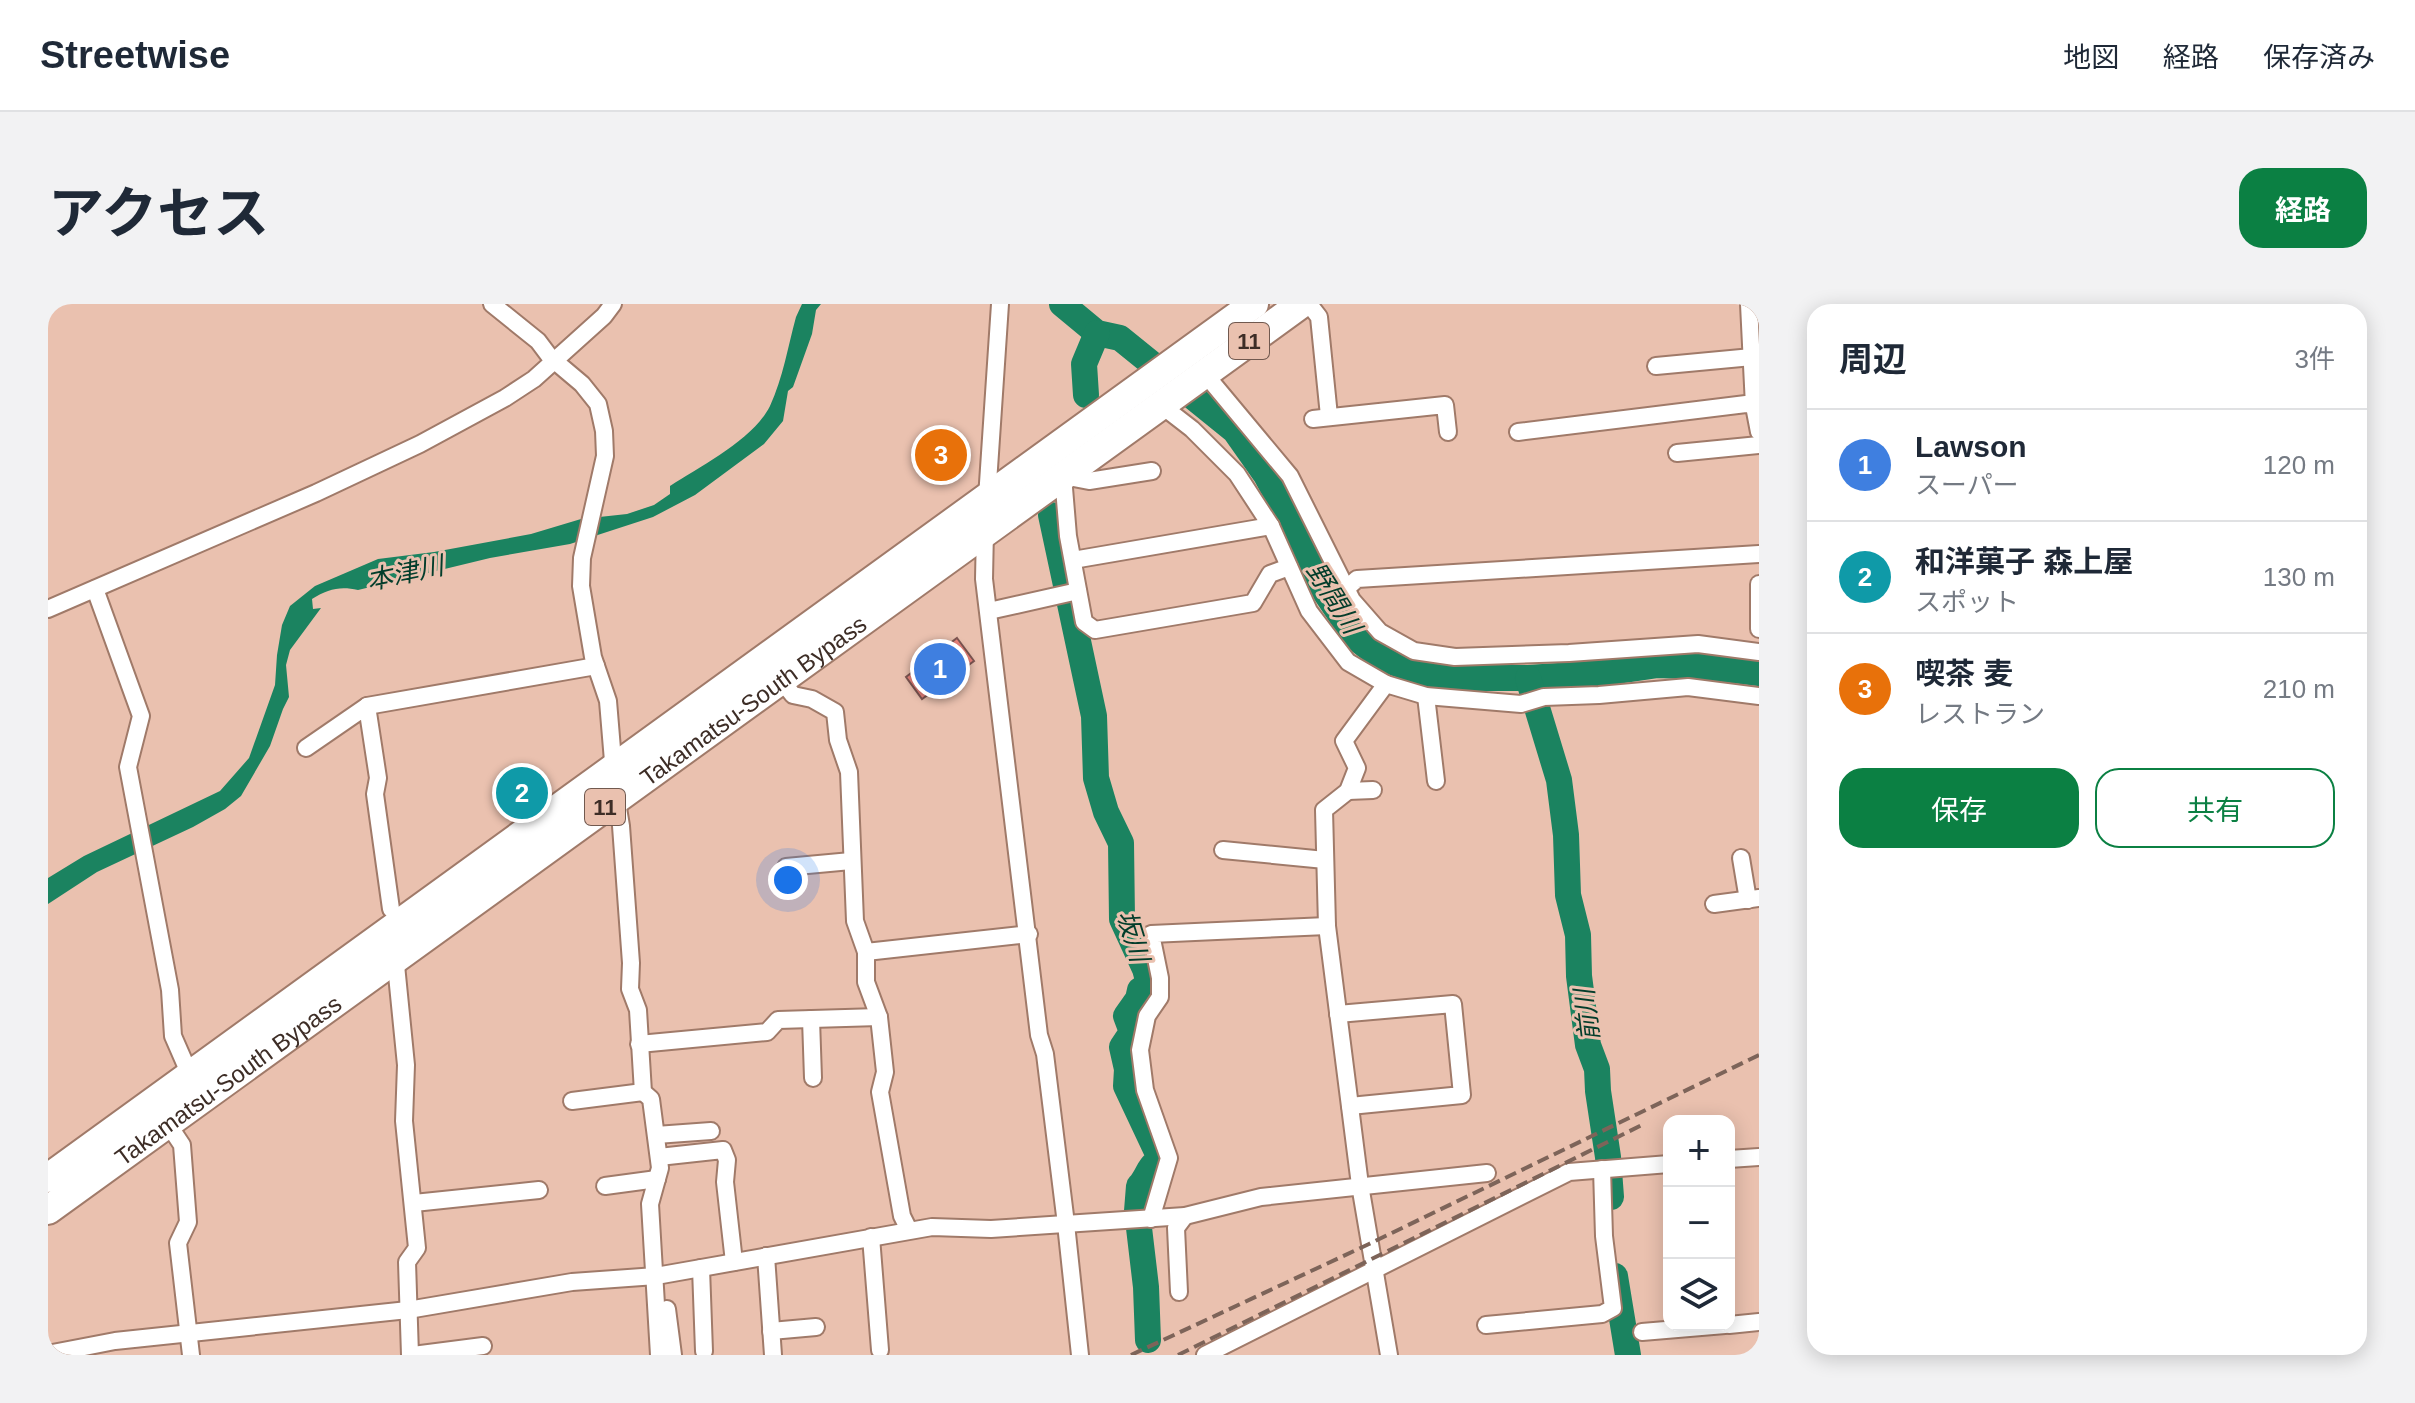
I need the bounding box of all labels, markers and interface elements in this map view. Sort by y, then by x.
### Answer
text: Streetwise [40,34,230,76]
text: 地図 [2063,42,2119,73]
text: 経路 [2163,42,2219,73]
text: 保存済み [2263,42,2375,73]
button: 経路 [2239,168,2367,248]
text: アクセス [48,182,269,245]
road number: 11 [1229,323,1269,359]
text: 周辺 [1839,340,1907,378]
text: 3件 [2295,344,2335,374]
pin: 3 [915,425,967,485]
text: Lawson [1915,430,2027,463]
text: 1 [1858,450,1872,480]
text: 120 m [2263,450,2335,480]
text: スーパー [1915,470,2019,500]
text: 和洋菓子 森上屋 [1915,545,2133,578]
water label: 本津川 [364,550,449,596]
water label: 野間川 [1301,557,1369,642]
text: 2 [1858,562,1872,592]
text: 130 m [2263,562,2335,592]
text: スポット [1915,587,2019,617]
street label: Takamatsu-South Bypass [635,610,871,791]
pin: 1 [914,639,966,699]
text: 喫茶 麦 [1915,657,2013,690]
text: 3 [1858,674,1872,704]
text: 210 m [2263,674,2335,704]
text: レストラン [1915,699,2045,729]
pin: 2 [496,763,548,823]
button: 保存 [1839,768,2079,848]
button: 共有 [2095,768,2335,848]
road number: 11 [585,789,625,825]
your location [768,860,808,900]
water label: 坂川 [1111,907,1156,968]
water label: 前川 [1569,984,1605,1043]
street label: Takamatsu-South Bypass [110,989,346,1171]
map controls [1663,1115,1735,1331]
button: + [1663,1115,1735,1187]
button: − [1663,1187,1735,1259]
button: layers [1663,1259,1735,1331]

